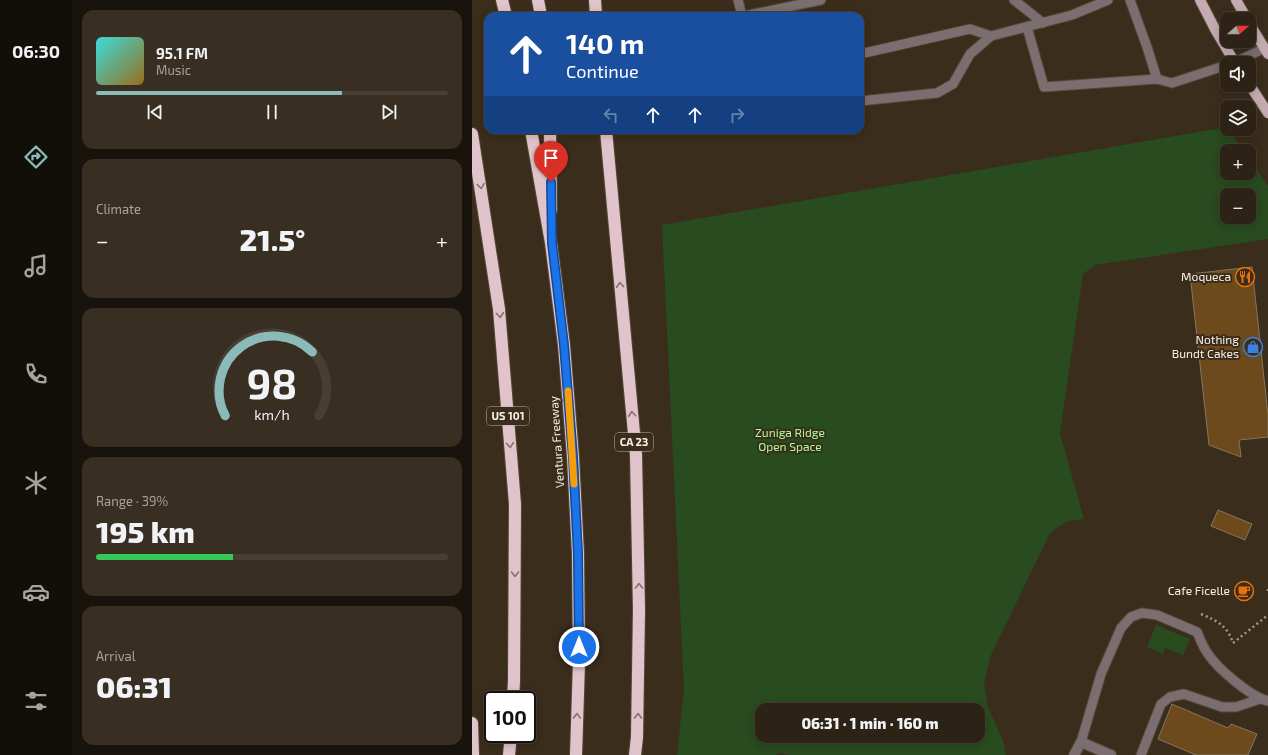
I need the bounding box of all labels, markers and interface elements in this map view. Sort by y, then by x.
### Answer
north arrow [1220,12,1256,48]
map controls [1220,12,1256,224]
text: 140 m [566,26,644,60]
icon: ahead [500,28,552,80]
text: 06:30 [12,40,60,62]
text: 95.1 FM [156,44,208,62]
button: sound [1220,56,1256,92]
text: Continue [566,60,639,82]
text: Music [156,62,191,78]
button: layers [1220,100,1256,136]
icon: previous [144,101,166,123]
icon: pause [261,101,283,123]
icon: next [378,101,400,123]
icon: left [600,104,622,126]
icon: ahead [642,104,664,126]
icon: ahead [684,104,706,126]
icon: right [726,104,748,126]
pin [534,141,568,182]
icon: directions [22,143,50,171]
button: + [1220,144,1256,180]
icon: arrive [540,147,562,169]
one-way arrow [476,183,485,189]
button: − [1220,188,1256,224]
text: Climate [96,201,141,217]
text: 21.5° [240,221,305,257]
text: − [96,227,109,253]
text: + [436,227,448,253]
icon: music [22,252,50,280]
restaurant icon: Moqueca [1234,266,1256,288]
place label: Moqueca [1181,269,1231,283]
one-way arrow [616,282,625,288]
one-way arrow [495,312,504,318]
place label: Nothing Bundt Cakes [1172,332,1239,360]
shop icon: Nothing Bundt Cakes [1242,336,1264,358]
text: 98 [247,356,297,406]
icon: phone [22,360,50,388]
street label: Ventura Freeway [546,395,566,489]
text: km/h [254,405,290,422]
road number: US 101 [487,407,529,425]
one-way arrow [628,411,637,417]
park label: Zuniga Ridge Open Space [755,425,825,453]
road number: CA 23 [615,433,653,451]
one-way arrow [506,442,515,448]
icon: climate [22,469,50,497]
text: Range · 39% [96,493,168,509]
text: 195 km [96,513,195,549]
one-way arrow [511,571,519,577]
icon: car [22,578,50,606]
cafe icon: Cafe Ficelle [1233,580,1255,602]
one-way arrow [635,583,643,589]
place label: Cafe Ficelle [1168,583,1230,597]
position arrow [558,626,600,668]
text: Arrival [96,648,136,664]
text: 06:31 [96,668,172,704]
icon: filters [22,687,50,715]
speed limit sign: 100 [484,691,536,743]
one-way arrow [573,713,581,719]
one-way arrow [633,713,642,719]
text: 06:31 · 1 min · 160 m [801,714,939,732]

